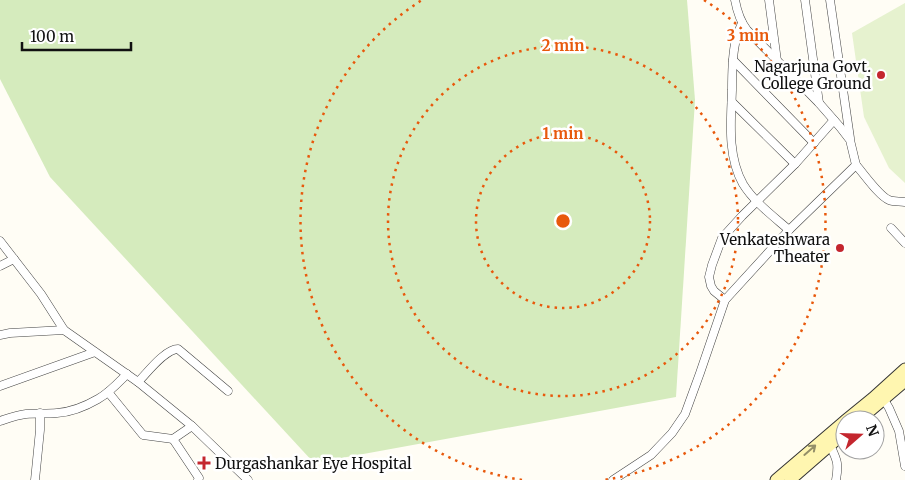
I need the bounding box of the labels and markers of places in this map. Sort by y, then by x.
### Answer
place label: Nagarjuna Govt. College Ground [754,57,871,93]
marker: Nagarjuna Govt. College Ground [875,69,887,81]
centre of rings [554,212,572,230]
place label: Venkateshwara Theater [719,230,830,266]
marker: Venkateshwara Theater [834,242,846,254]
place label: Durgashankar Eye Hospital [215,454,412,473]
marker: Durgashankar Eye Hospital [197,456,211,470]

